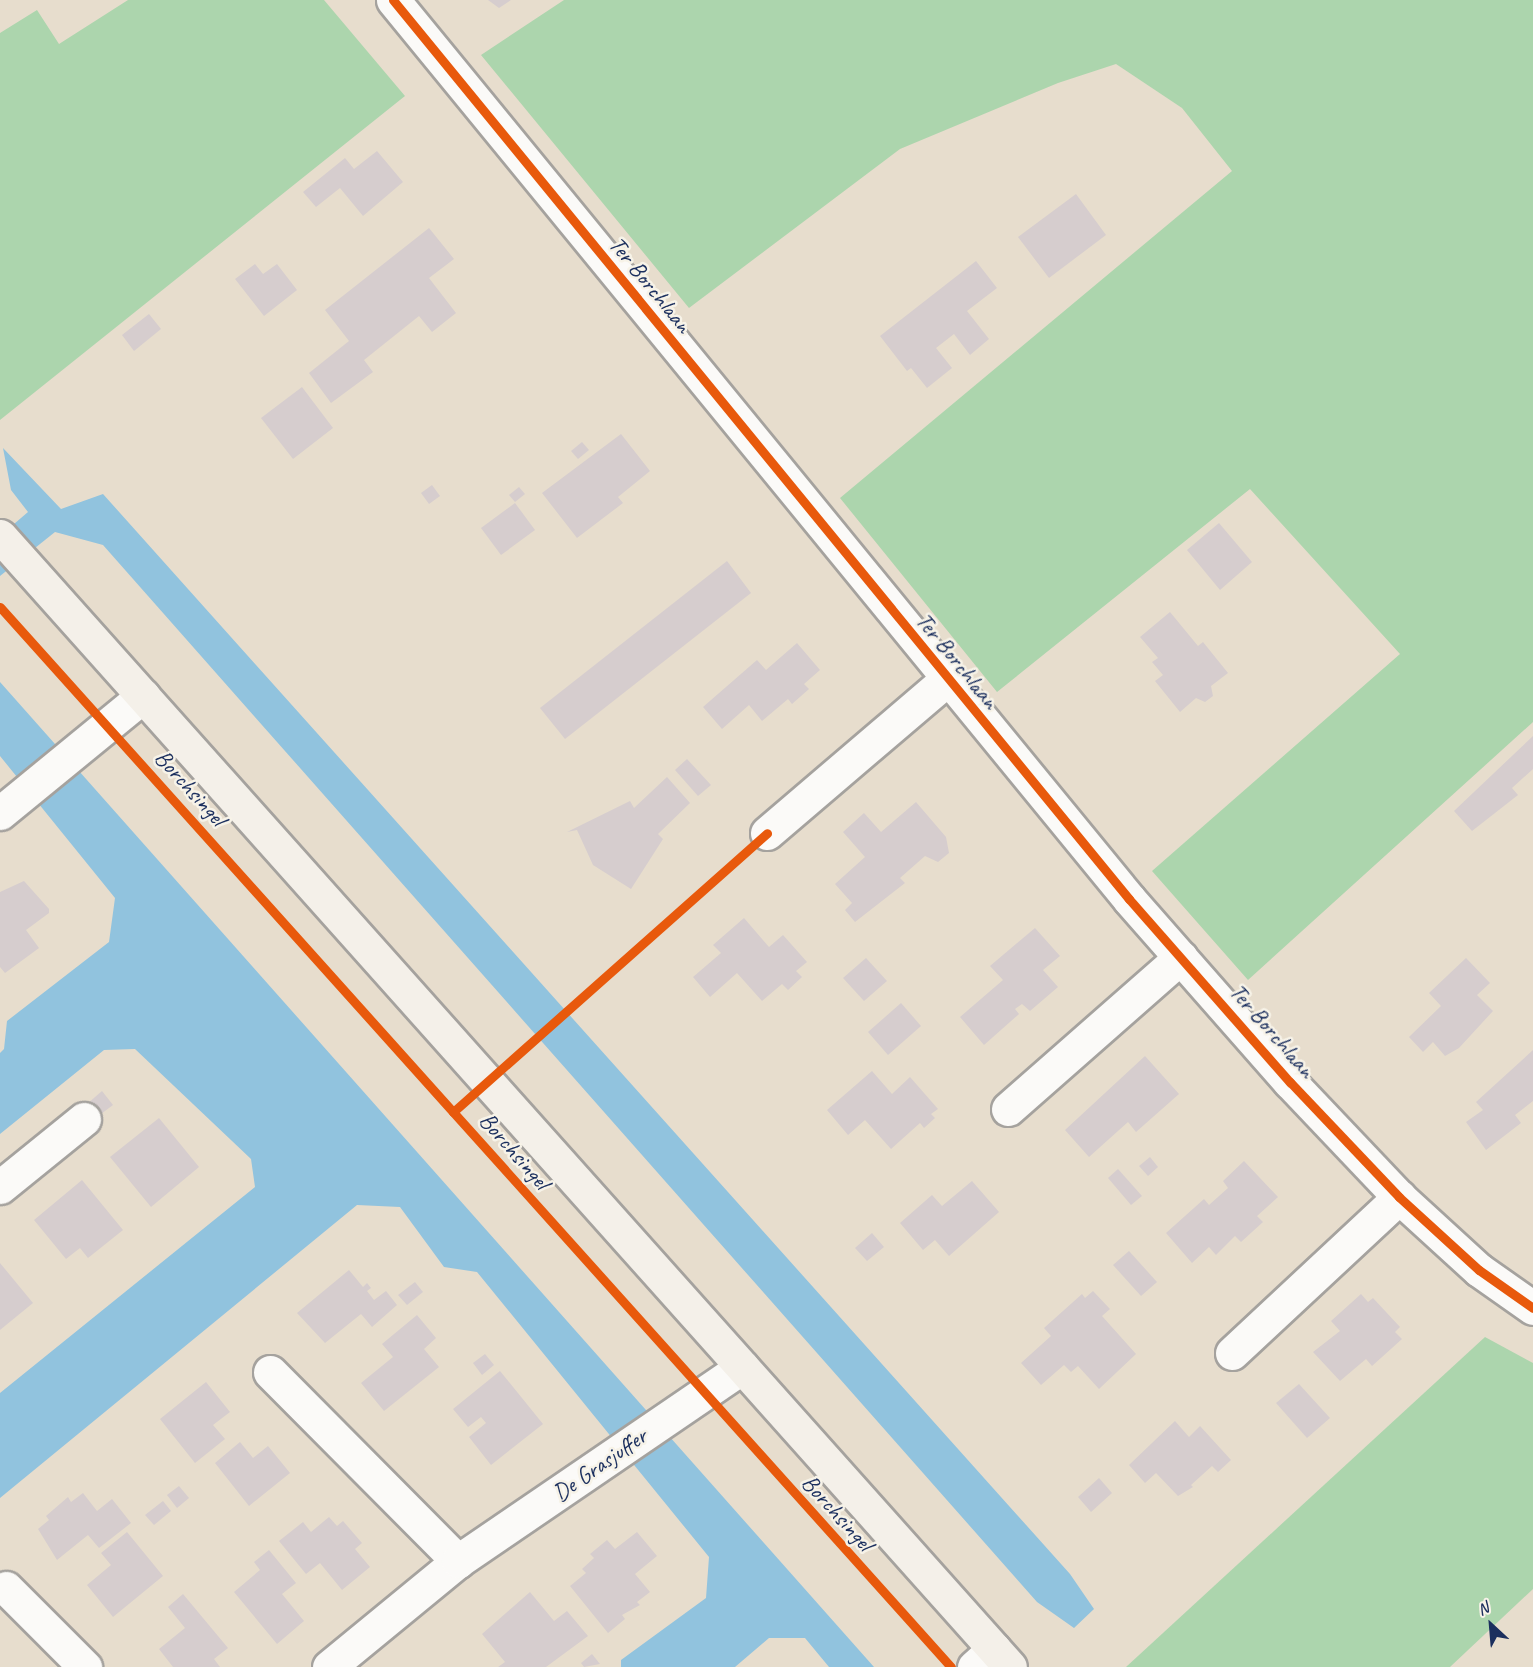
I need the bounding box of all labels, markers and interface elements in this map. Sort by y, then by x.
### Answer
street label: Ter Borchlaan [603,232,697,338]
street label: Ter Borchlaan [910,608,1004,714]
street label: Borchsingel [148,744,232,832]
street label: Ter Borchlaan [1224,978,1320,1084]
street label: Borchsingel [473,1107,555,1195]
street label: De Grasjuffer [547,1422,653,1508]
street label: Borchsingel [795,1469,879,1557]
north arrow [1461,1595,1521,1655]
text: N [1474,1598,1492,1620]

